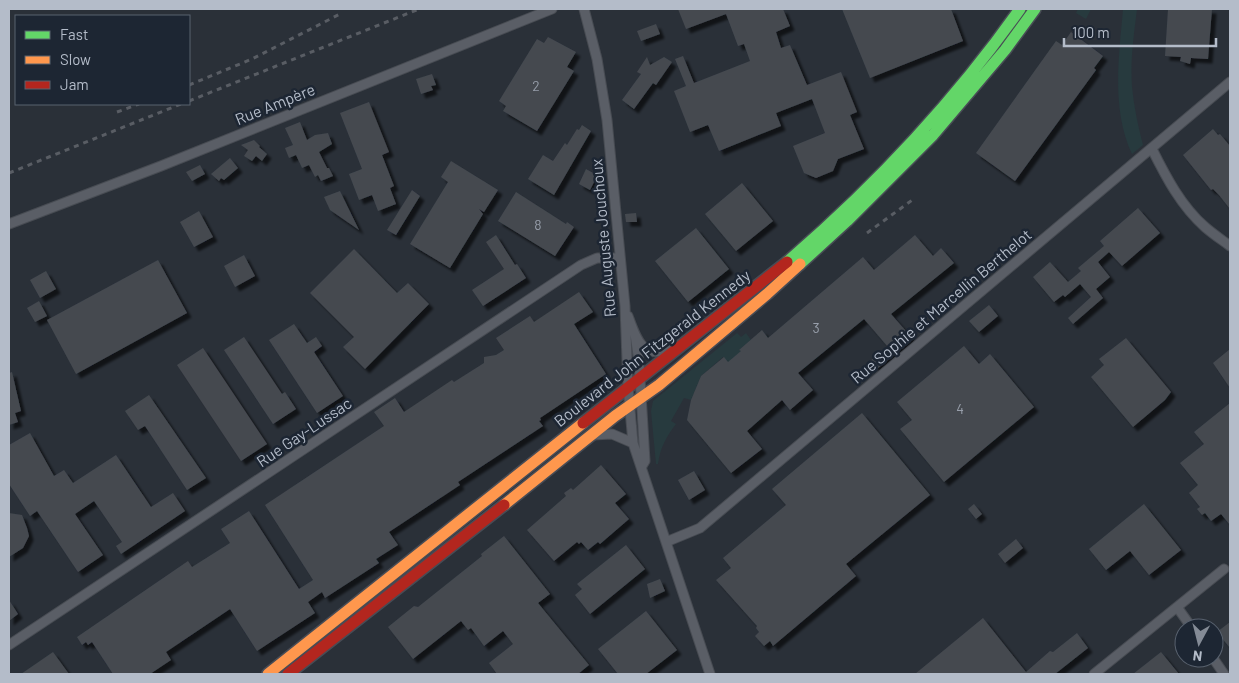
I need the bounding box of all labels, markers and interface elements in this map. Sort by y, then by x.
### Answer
legend [15,15,190,105]
scale bar [1064,15,1216,47]
text: 100 m [1072,23,1110,41]
text: Fast [60,25,88,43]
text: Slow [60,50,91,68]
text: Jam [60,75,89,93]
house number: 2 [532,77,540,94]
street label: Rue Ampère [232,79,318,128]
street label: Rue Auguste Jouchoux [586,158,619,318]
house number: 8 [534,216,542,233]
street label: Rue Sophie et Marcellin Berthelot [847,224,1035,387]
street label: Boulevard John Fitzgerald Kennedy [550,265,754,430]
house number: 3 [812,319,820,336]
street label: Rue Gay-Lussac [253,393,355,470]
house number: 4 [956,400,964,417]
north arrow [1174,618,1224,668]
text: N [1192,647,1203,665]

